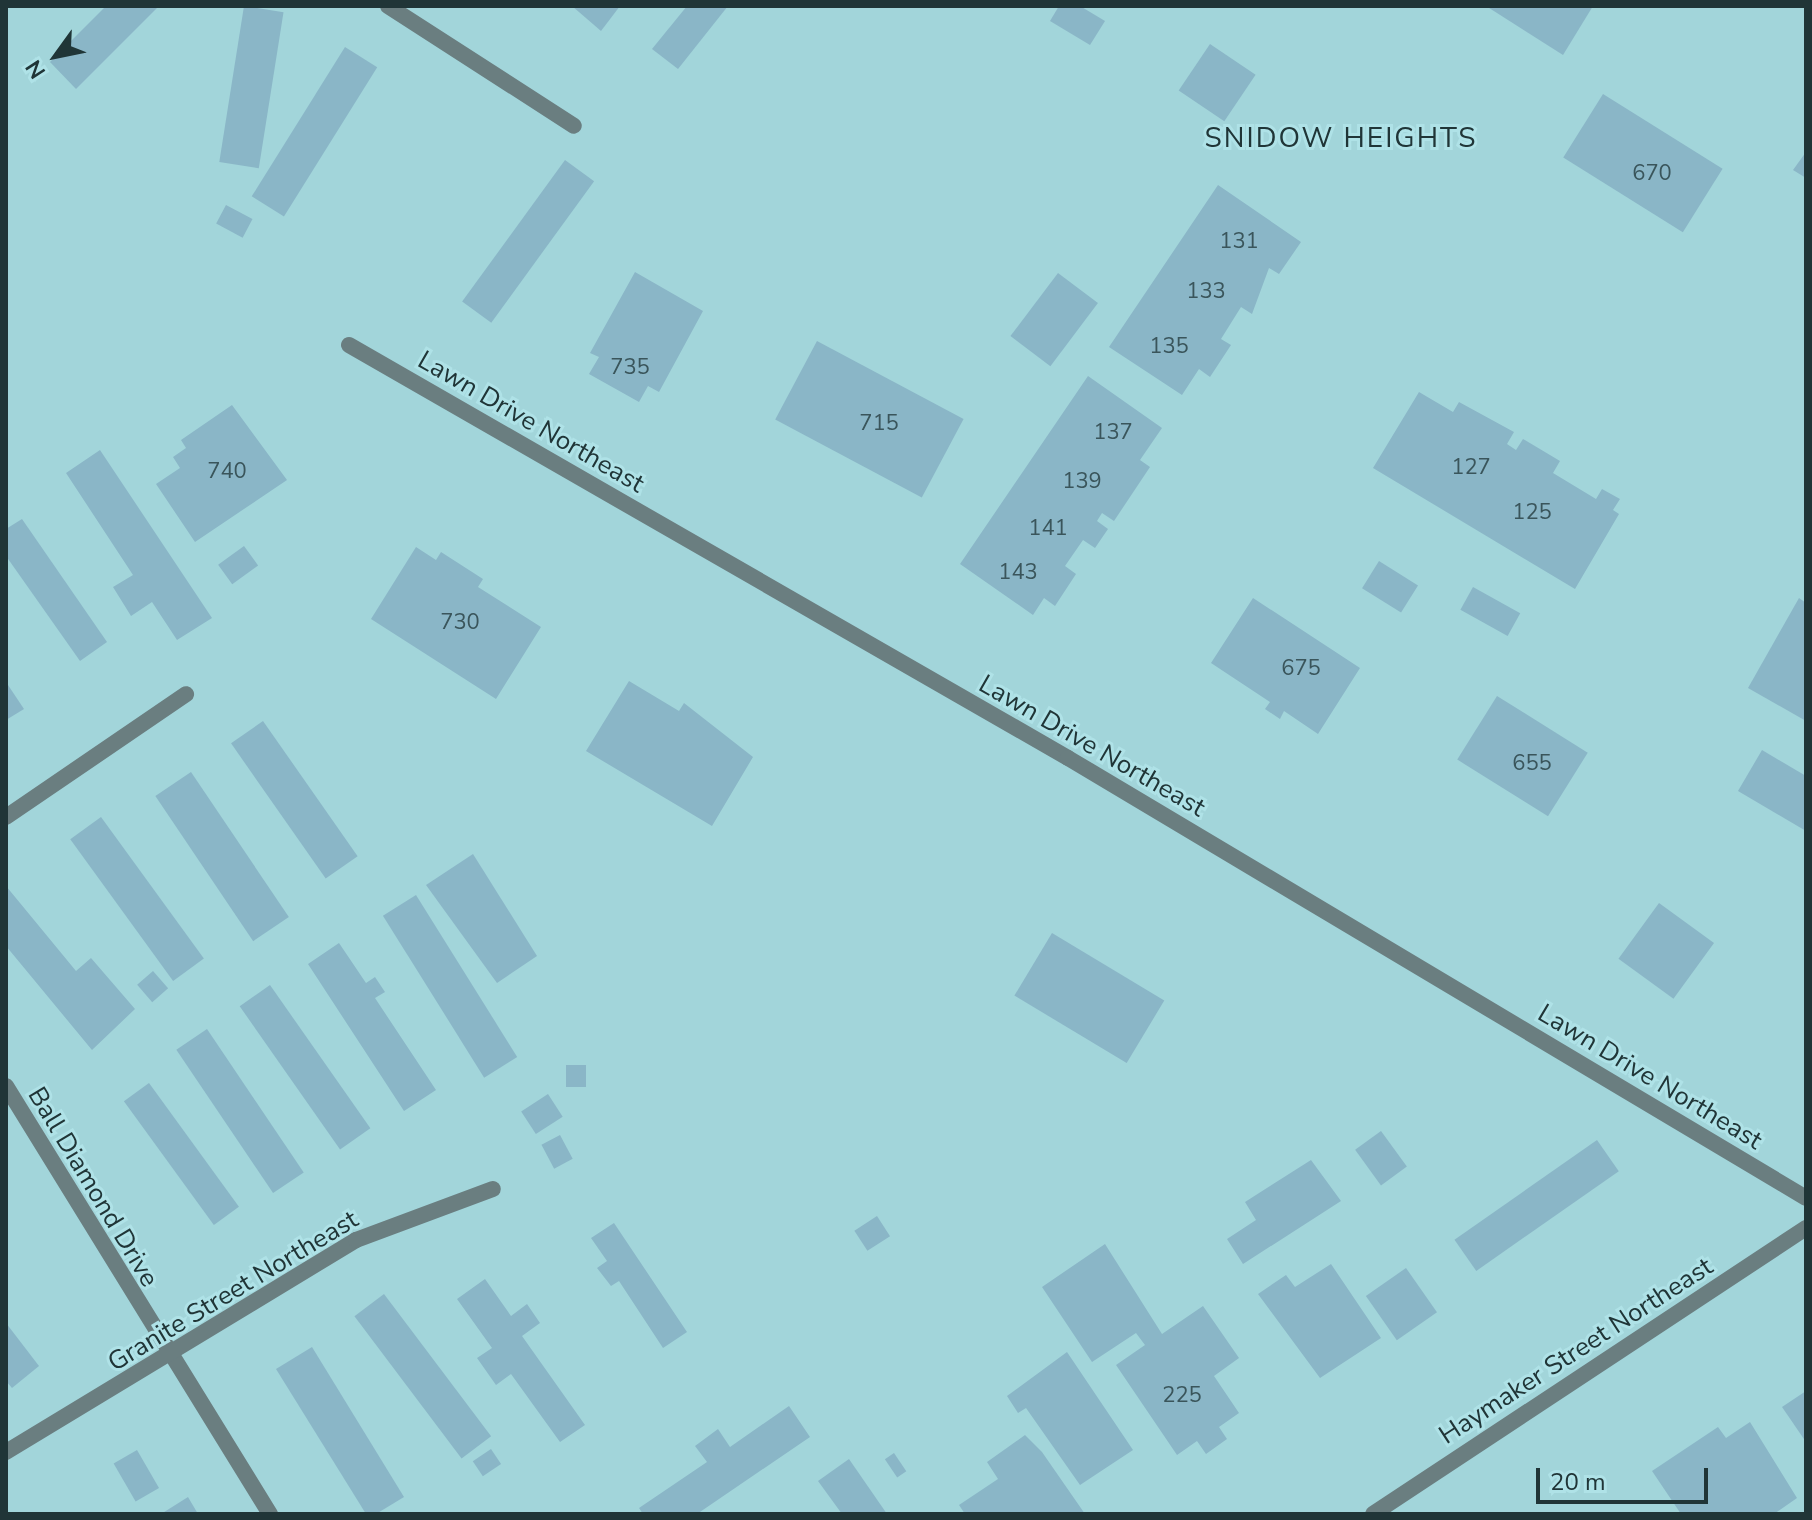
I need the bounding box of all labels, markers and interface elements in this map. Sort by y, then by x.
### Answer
north arrow [16,16,96,96]
text: N [19,54,53,84]
district label: SNIDOW HEIGHTS [1205,121,1477,155]
house number: 670 [1632,161,1672,187]
house number: 131 [1219,229,1259,255]
house number: 133 [1186,279,1226,305]
house number: 135 [1149,334,1189,360]
street label: Lawn Drive Northeast [412,344,650,500]
house number: 735 [610,355,650,381]
house number: 715 [859,411,899,437]
house number: 137 [1093,420,1133,446]
house number: 127 [1451,455,1491,481]
house number: 740 [207,459,247,485]
house number: 139 [1062,469,1102,495]
house number: 125 [1512,500,1552,526]
house number: 141 [1028,516,1068,542]
house number: 143 [998,560,1038,586]
house number: 730 [440,610,480,636]
house number: 675 [1281,656,1321,682]
street label: Lawn Drive Northeast [973,668,1211,824]
house number: 655 [1512,751,1552,777]
street label: Lawn Drive Northeast [1532,998,1768,1156]
street label: Ball Diamond Drive [21,1081,165,1293]
street label: Granite Street Northeast [102,1204,364,1378]
street label: Haymaker Street Northeast [1433,1251,1719,1451]
house number: 225 [1162,1383,1202,1409]
scale bar [1540,1452,1712,1502]
text: 20 m [1550,1466,1606,1498]

